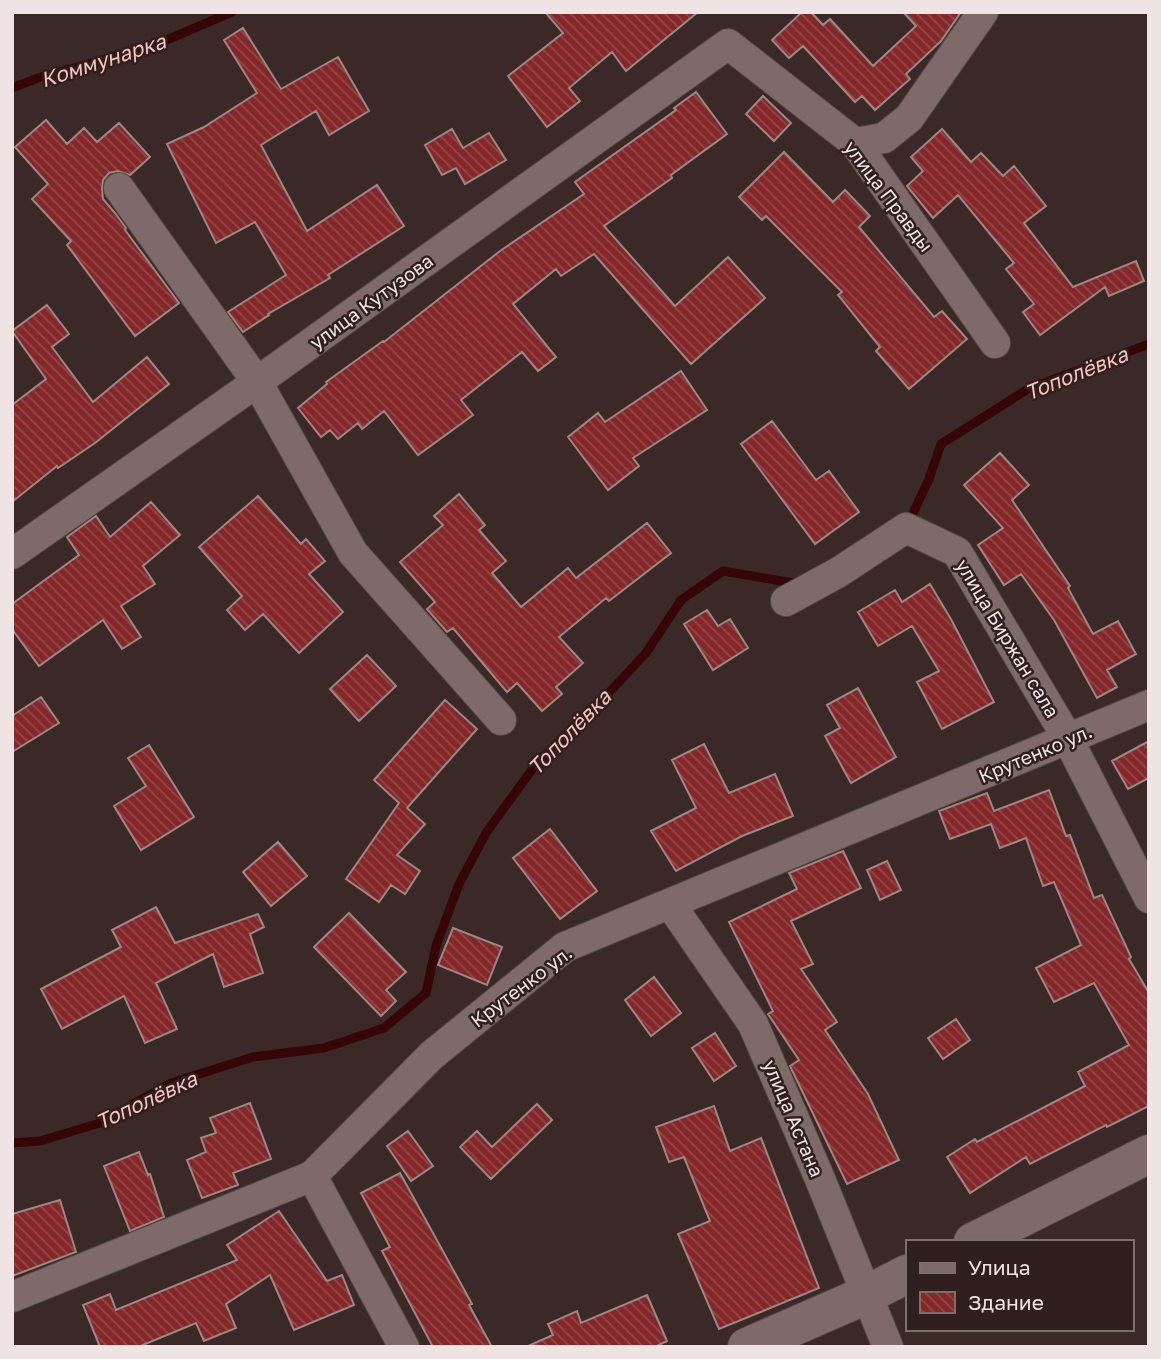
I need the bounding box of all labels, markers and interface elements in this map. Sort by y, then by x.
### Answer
water label: Коммунарка [37,27,170,92]
street label: улица Правды [840,136,938,256]
street label: улица Кутузова [305,249,437,353]
water label: Тополёвка [1021,340,1132,405]
street label: улица Биржан сала [952,555,1064,721]
water label: Тополёвка [522,683,617,780]
street label: Крутенко ул. [975,719,1095,787]
street label: Крутенко ул. [466,940,576,1032]
street label: улица Астана [759,1056,829,1180]
water label: Тополёвка [91,1065,202,1135]
legend [906,1240,1133,1331]
text: Улица [968,1254,1031,1280]
text: Здание [968,1289,1044,1315]

